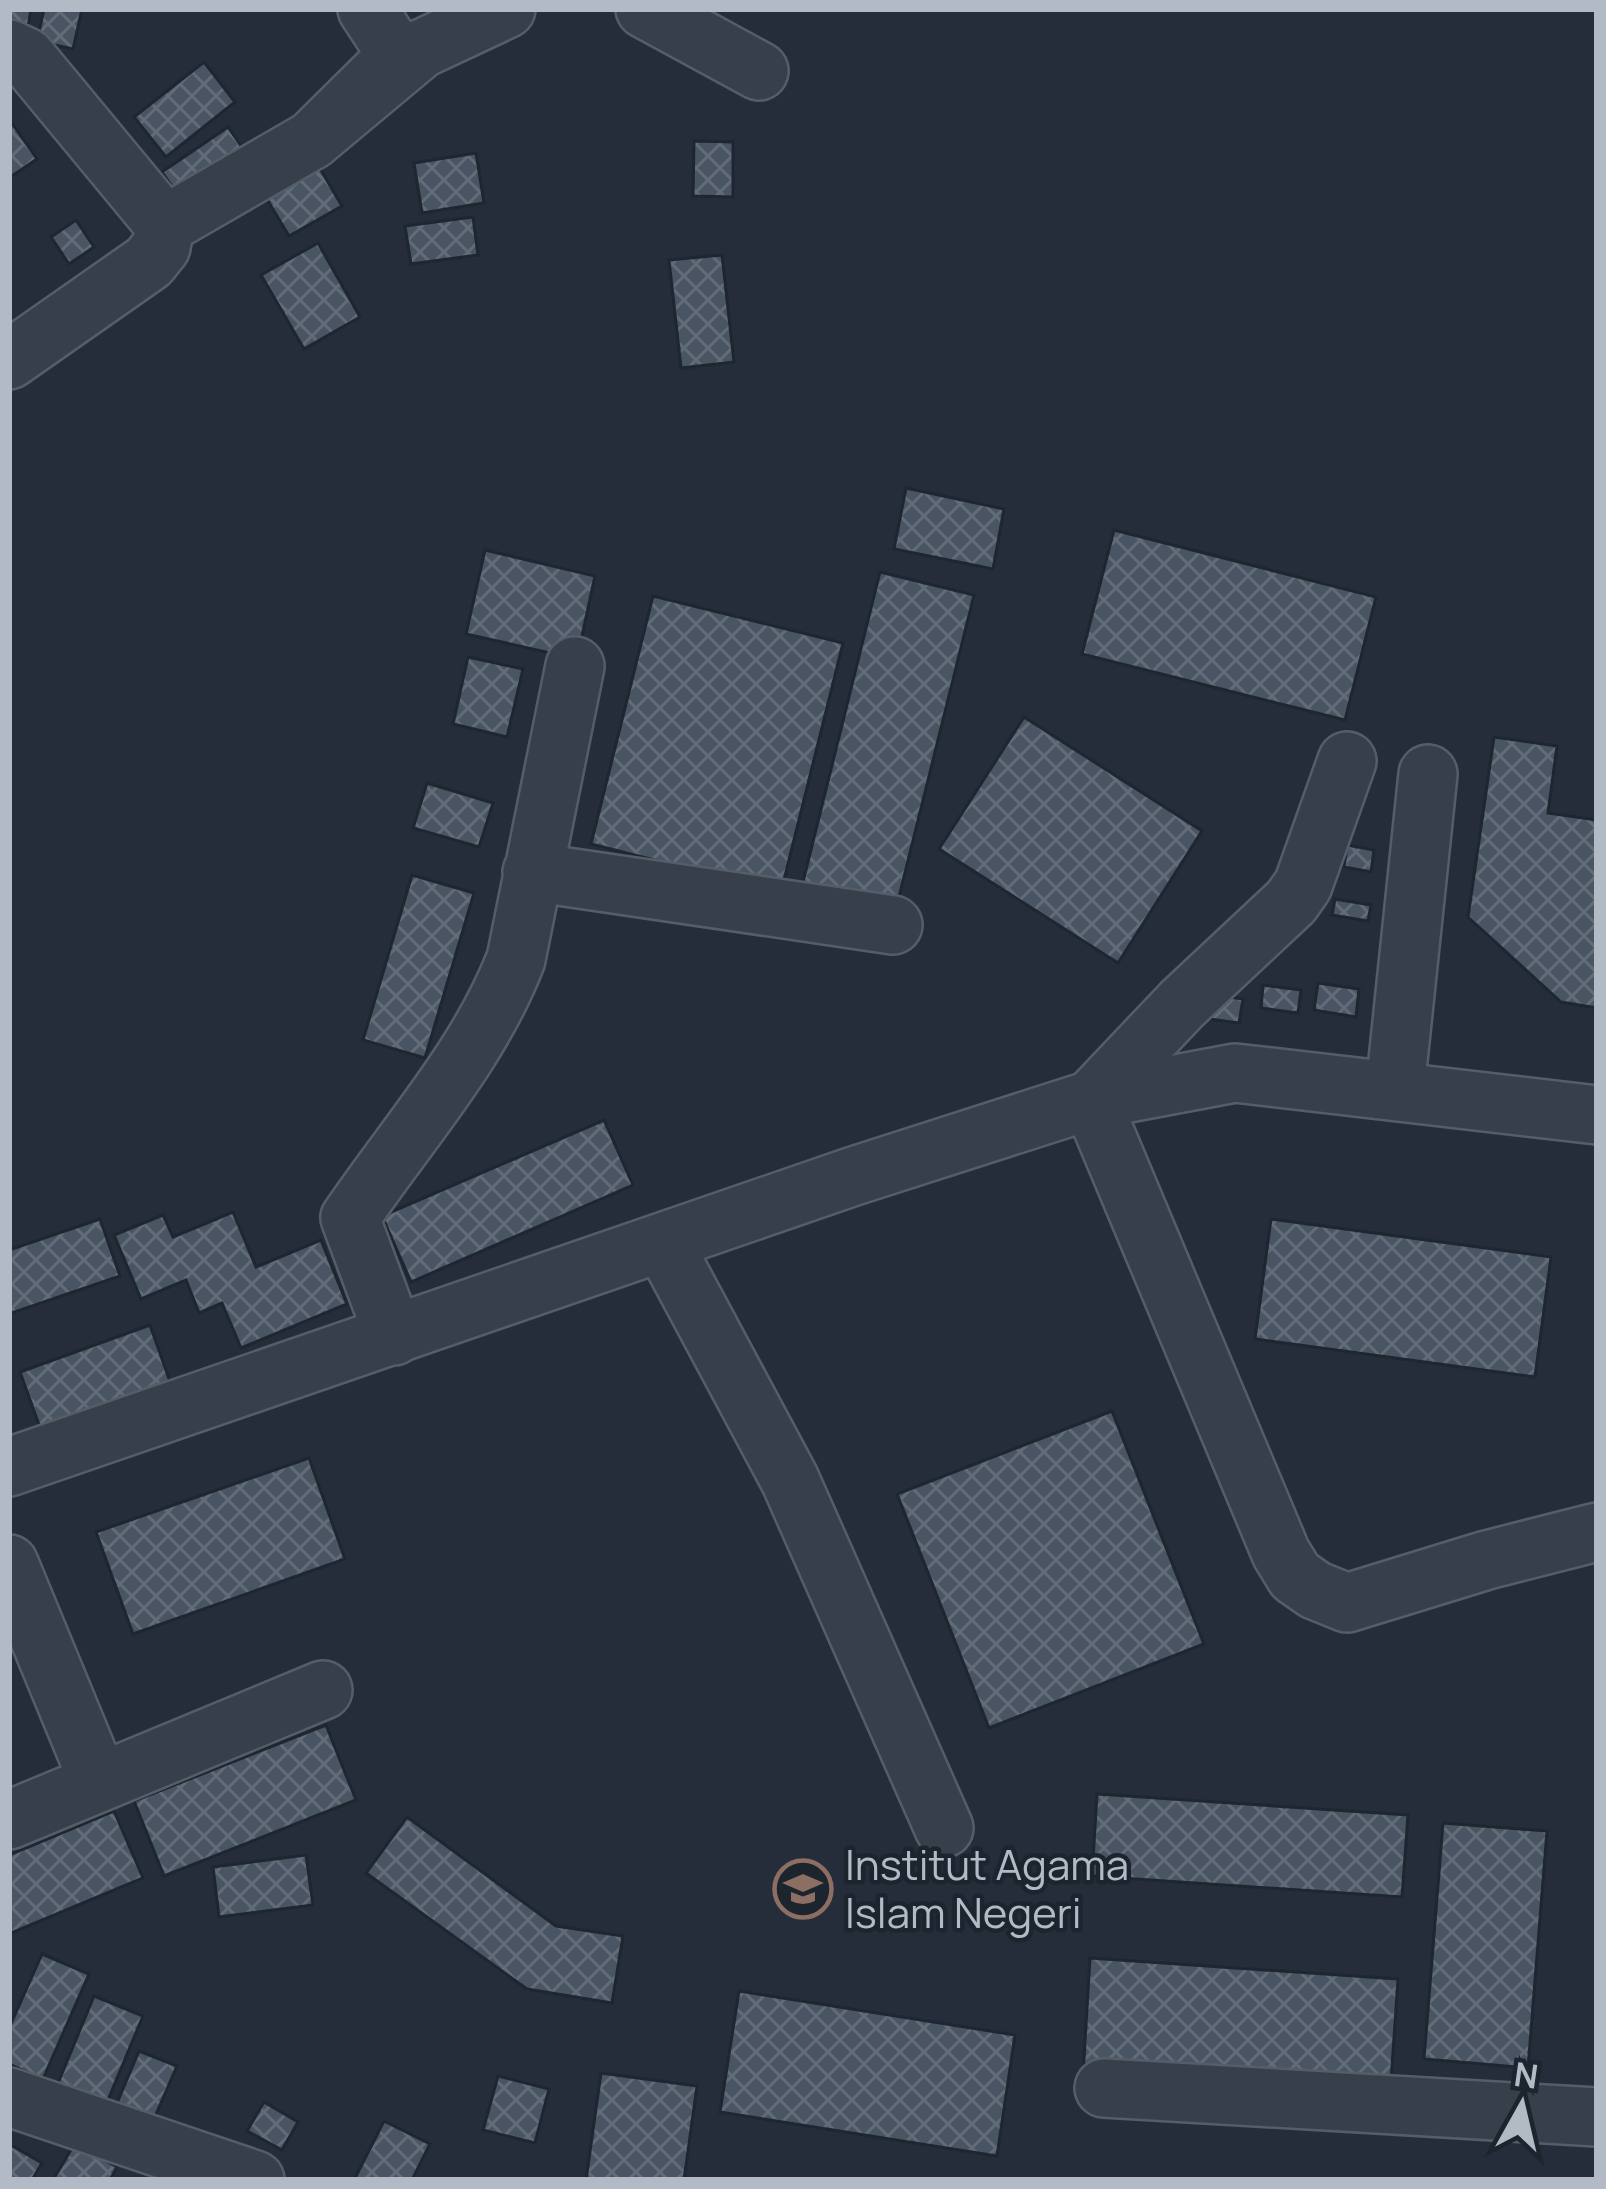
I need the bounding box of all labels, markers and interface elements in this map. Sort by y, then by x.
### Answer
place label: Institut Agama Islam Negeri [845,1835,1129,1941]
school or university icon: Institut Agama Islam Negeri [772,1858,834,1920]
north arrow [1462,2045,1582,2165]
text: N [1511,2051,1541,2099]

